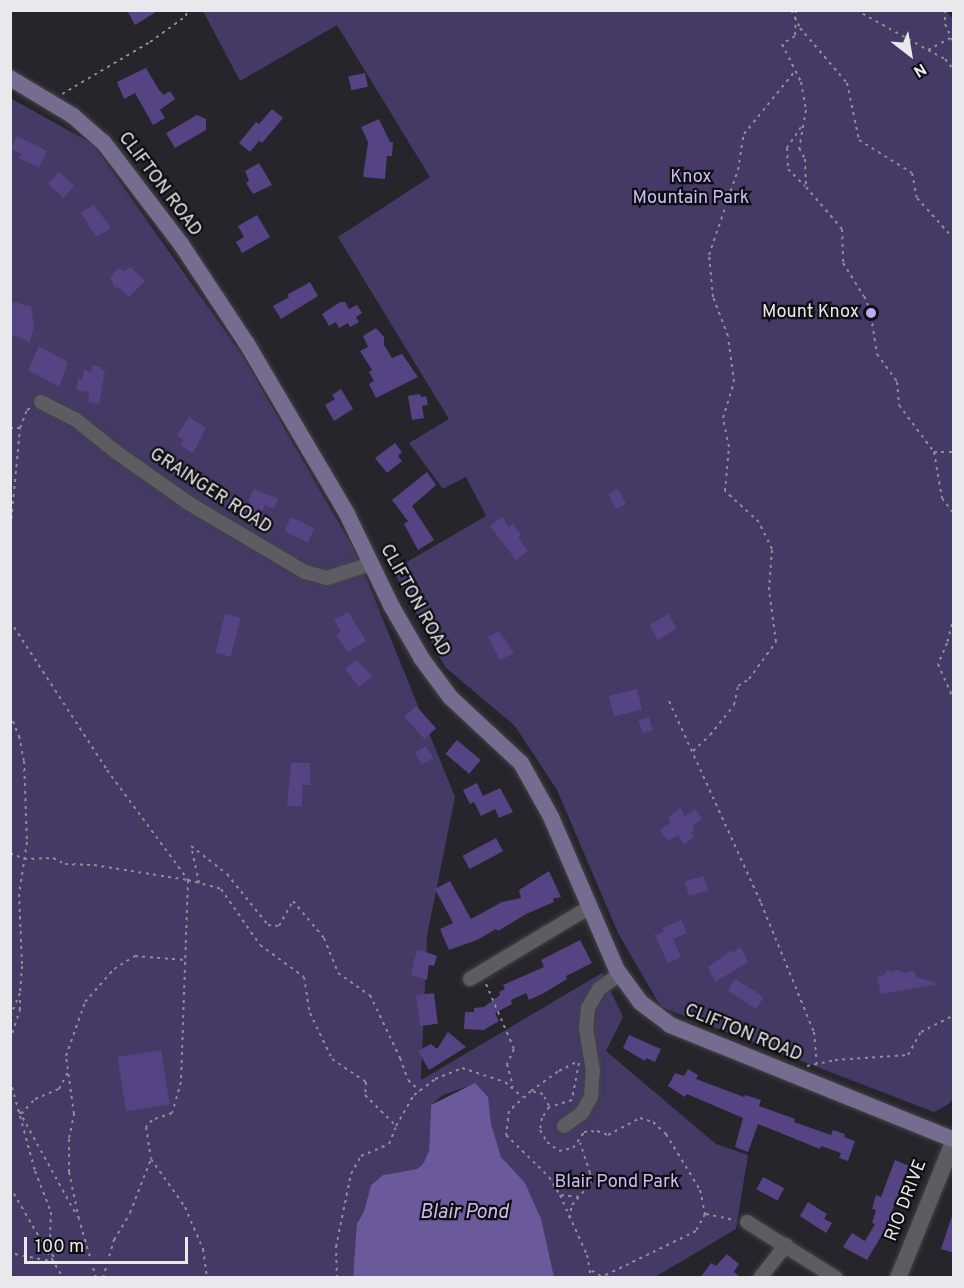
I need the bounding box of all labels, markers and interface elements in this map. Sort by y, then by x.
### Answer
north arrow [880,24,940,84]
text: N [909,58,929,81]
street label: CLIFTON ROAD [113,129,205,241]
park label: Knox Mountain Park [633,168,749,210]
place label: Mount Knox [762,302,859,324]
marker: Mount Knox [864,306,878,320]
street label: GRAINGER ROAD [145,444,275,540]
street label: CLIFTON ROAD [374,541,454,661]
street label: CLIFTON ROAD [681,1001,805,1067]
street label: RIO DRIVE [882,1157,932,1245]
park label: Blair Pond Park [554,1172,680,1194]
water label: Blair Pond [420,1201,508,1225]
scale bar [27,1225,190,1263]
text: 100 m [35,1236,84,1259]

